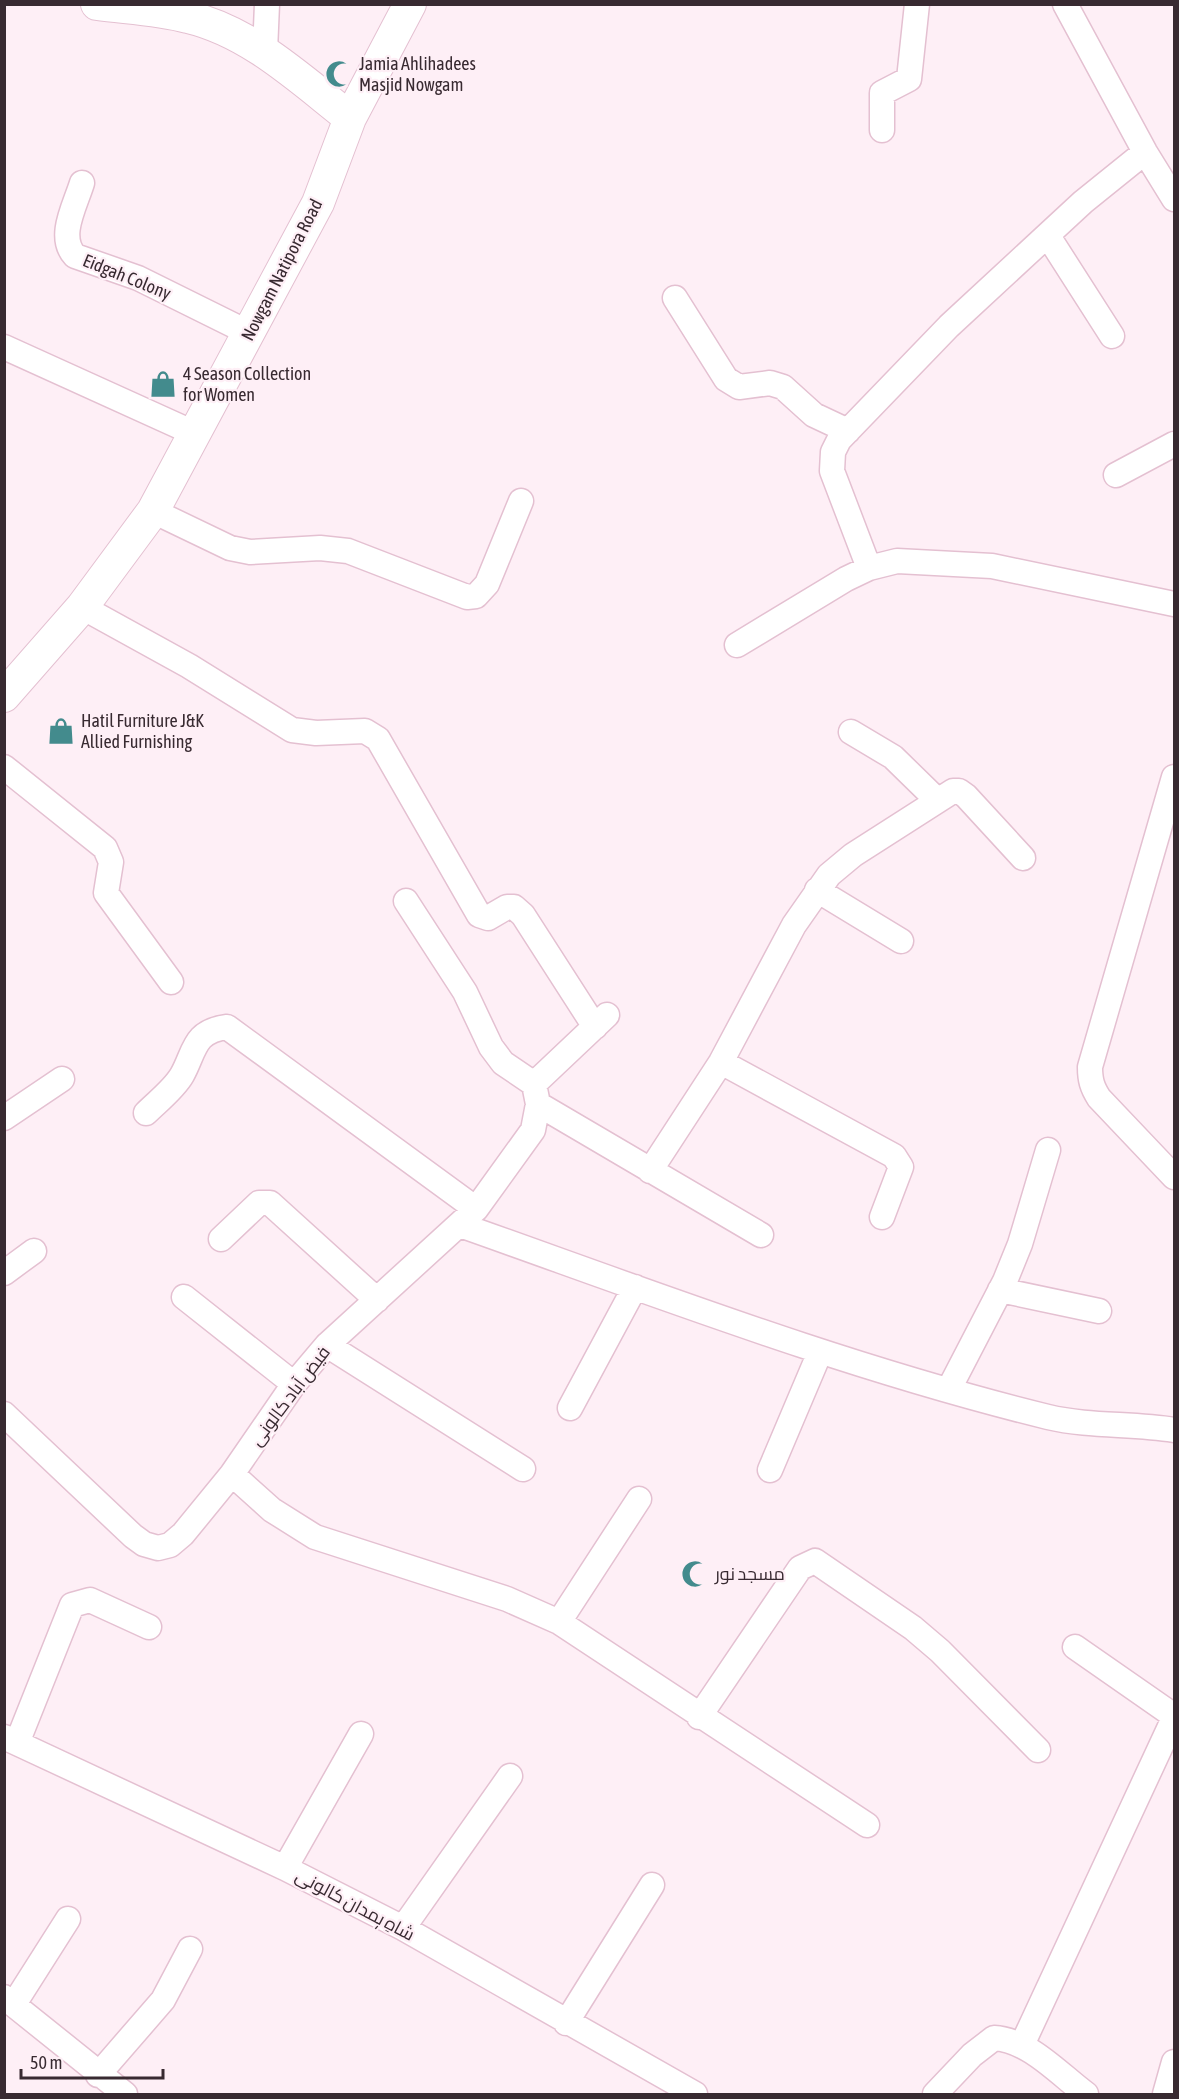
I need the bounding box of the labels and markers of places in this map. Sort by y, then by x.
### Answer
place label: Jamia Ahlihadees Masjid Nowgam [359,53,476,95]
mosque icon: Jamia Ahlihadees Masjid Nowgam [324,59,354,89]
place label: 4 Season Collection for Women [183,363,311,405]
shop icon: 4 Season Collection for Women [148,369,178,399]
place label: Hatil Furniture J&K Allied Furnishing [81,710,204,752]
shop icon: Hatil Furniture J&K Allied Furnishing [46,716,76,746]
mosque icon: مسجد نور [680,1559,710,1589]
place label: مسجد نور [714,1563,785,1585]

